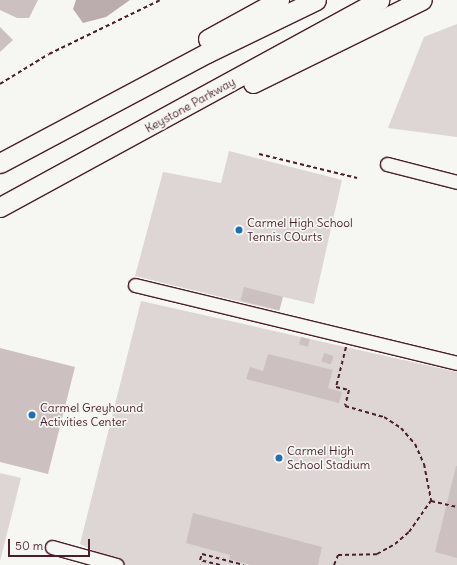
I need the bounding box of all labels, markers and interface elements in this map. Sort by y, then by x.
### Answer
street label: Keystone Parkway [142,74,238,136]
place label: Carmel High School Tennis COurts [247,216,353,244]
marker: Carmel High School Tennis COurts [234,225,244,235]
place label: Carmel Greyhound Activities Center [40,401,143,429]
marker: Carmel Greyhound Activities Center [27,410,37,420]
place label: Carmel High School Stadium [287,444,370,472]
marker: Carmel High School Stadium [274,453,284,463]
scale bar [10,531,92,557]
text: 50 m [15,538,43,553]

